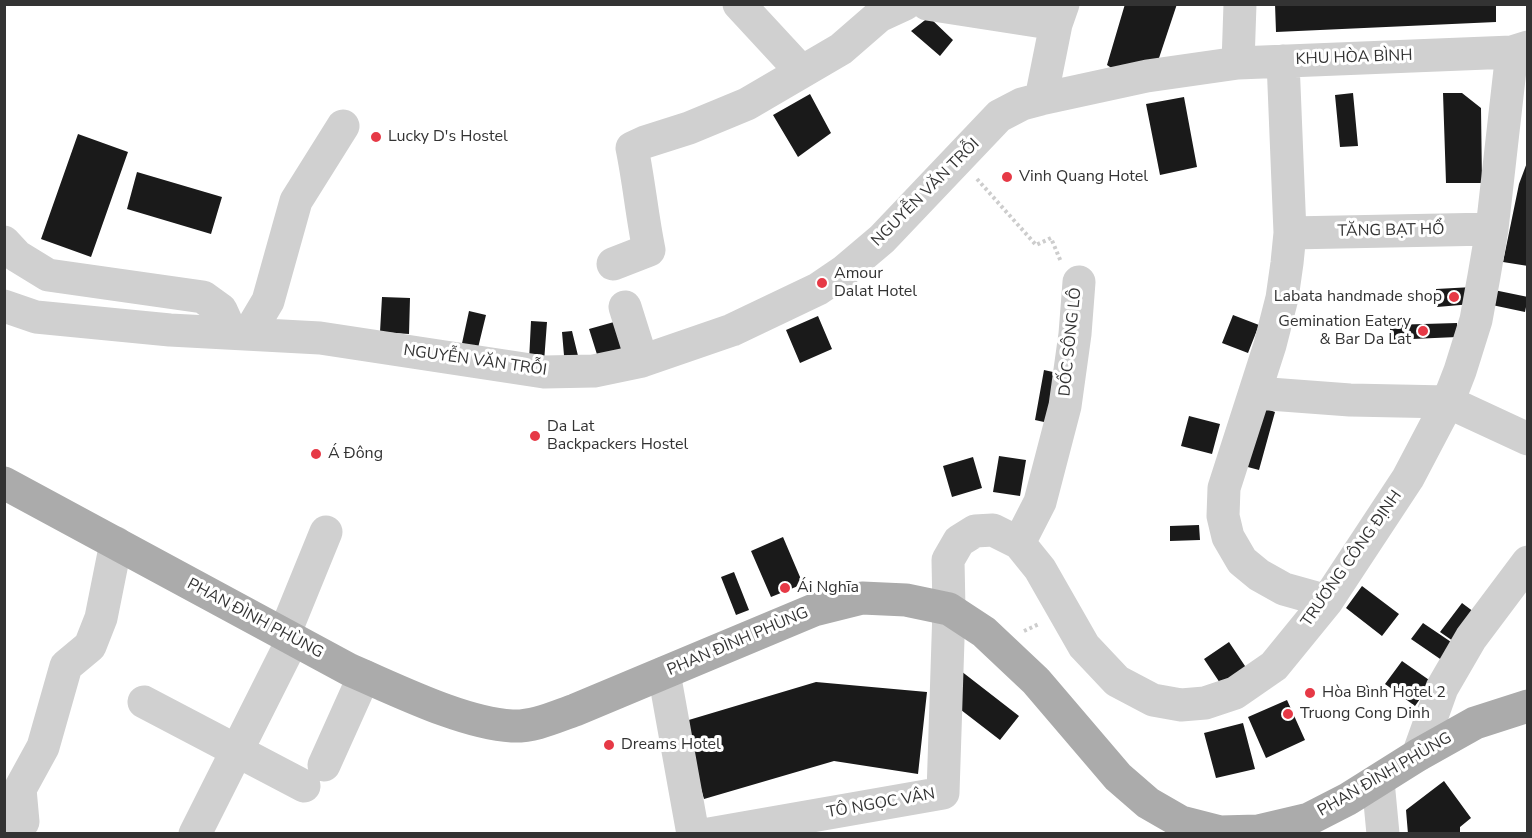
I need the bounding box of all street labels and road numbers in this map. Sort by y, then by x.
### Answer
street label: KHU HÒA BÌNH [1295,46,1413,70]
street label: NGUYỄN VĂN TRỖI [868,135,984,251]
street label: TĂNG BẠT HỔ [1337,220,1445,242]
street label: DỐC SÔNG LÔ [1056,287,1086,397]
street label: NGUYỄN VĂN TRỖI [402,341,548,381]
street label: TRƯƠNG CÔNG ĐỊNH [1298,487,1406,631]
street label: PHAN ĐÌNH PHÙNG [184,575,326,663]
street label: PHAN ĐÌNH PHÙNG [665,604,811,680]
street label: PHAN ĐÌNH PHÙNG [1315,729,1455,821]
street label: TÔ NGỌC VÂN [825,785,937,823]

